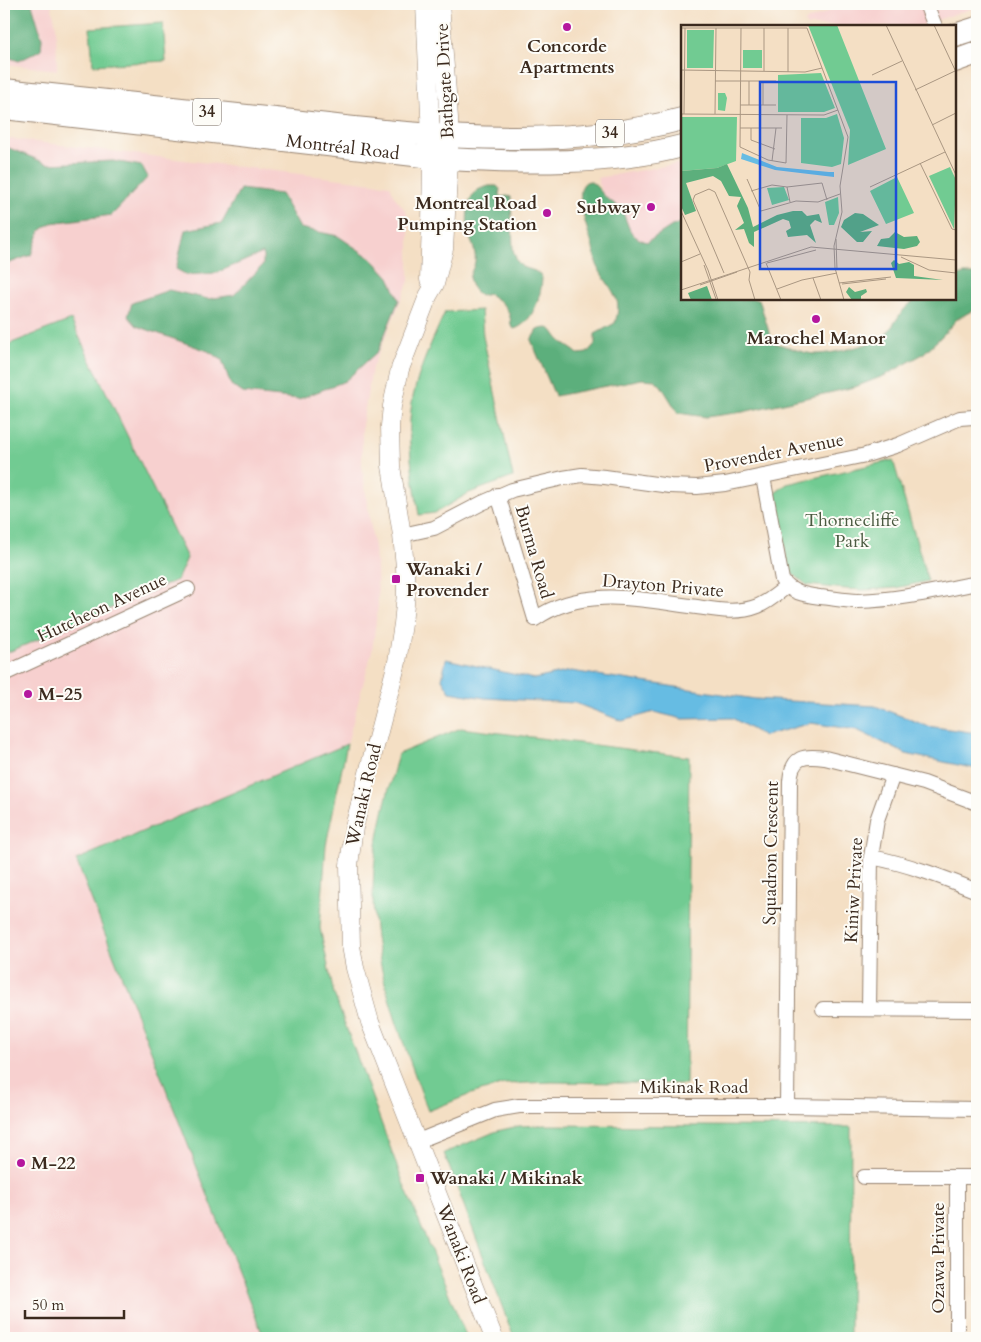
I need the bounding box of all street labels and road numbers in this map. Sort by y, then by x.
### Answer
street label: Bathgate Drive [429,23,461,139]
road number: 34 [193,98,221,125]
road number: 34 [596,120,624,146]
street label: Montréal Road [285,128,401,166]
street label: Provender Avenue [702,427,846,479]
street label: Burma Road [509,502,559,602]
street label: Hutcheon Avenue [33,567,171,649]
street label: Drayton Private [601,568,725,604]
street label: Wanaki Road [340,741,388,850]
street label: Squadron Crescent [757,780,785,925]
street label: Kiniw Private [839,836,869,944]
street label: Mikinak Road [640,1075,749,1100]
street label: Wanaki Road [430,1200,492,1308]
street label: Ozawa Private [926,1202,951,1314]

